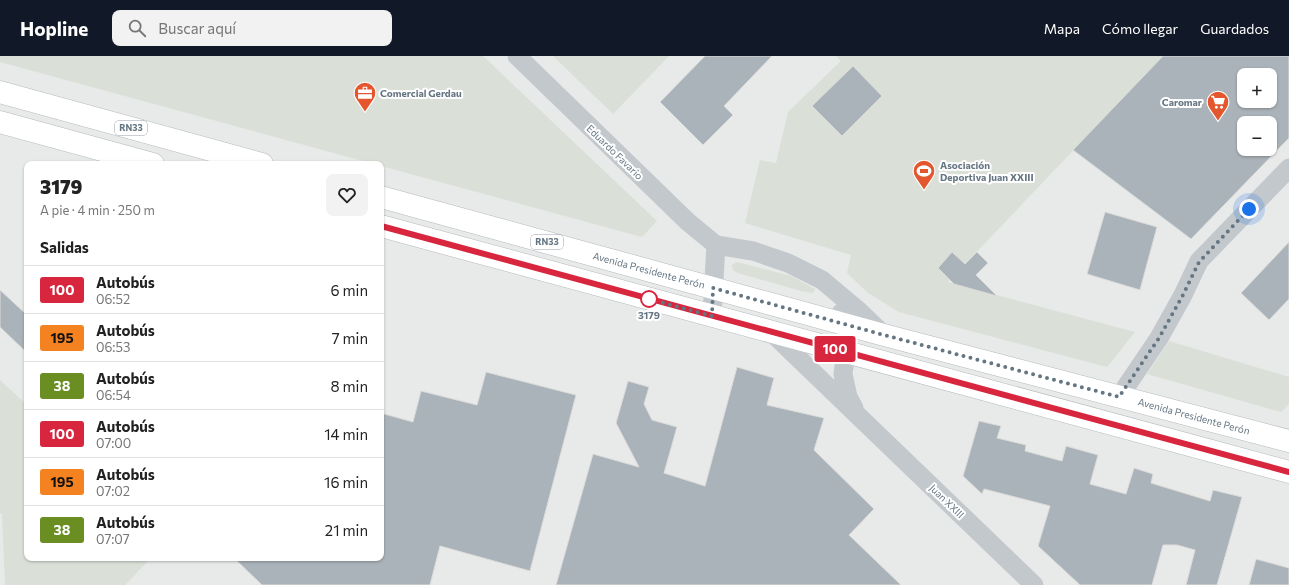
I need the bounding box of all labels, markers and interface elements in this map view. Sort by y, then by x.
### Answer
search box [112,10,392,46]
text: Hopline [20,17,88,40]
icon: search [126,17,148,39]
text: Buscar aquí [158,19,236,37]
text: Mapa [1044,20,1080,37]
text: Cómo llegar [1102,20,1178,37]
text: Guardados [1200,20,1269,37]
map controls [1237,68,1277,156]
button: + [1237,68,1277,108]
office icon: Comercial Gerdau [352,80,378,113]
place label: Comercial Gerdau [380,87,462,99]
supermarket icon: Caromar [1205,89,1231,122]
place label: Caromar [1162,96,1202,108]
button: − [1237,116,1277,156]
road number: RN33 [115,121,147,135]
street label: Eduardo Favario [584,122,646,182]
sports icon: Asociación Deportiva Juan XXIII [911,158,937,191]
place label: Asociación Deportiva Juan XXIII [940,159,1034,183]
button: heart [326,174,368,216]
text: 3179 [40,175,82,198]
your location [1239,199,1259,219]
text: A pie · 4 min · 250 m [40,202,155,218]
road number: RN33 [531,235,563,249]
text: Salidas [40,238,89,256]
street label: Avenida Presidente Perón [592,249,706,291]
text: Autobús [96,273,155,291]
text: 100 [50,281,74,298]
text: 6 min [330,281,368,299]
marker: 3179 [640,290,658,308]
text: 06:52 [96,291,130,307]
place label: 3179 [638,309,660,321]
text: Autobús [96,321,155,339]
text: 195 [50,329,74,346]
text: 7 min [332,329,368,347]
line badge: 100 [812,336,858,362]
text: 06:53 [96,339,130,355]
text: 100 [823,340,847,357]
text: Autobús [96,369,155,387]
text: 38 [54,377,70,394]
text: 8 min [330,377,368,395]
text: 06:54 [96,387,131,403]
street label: Avenida Presidente Perón [1137,395,1251,437]
text: Autobús [96,417,155,435]
text: 100 [50,425,74,442]
text: 14 min [324,425,368,443]
text: 07:00 [96,435,131,451]
text: Autobús [96,465,155,483]
text: 195 [50,473,74,490]
text: 16 min [324,473,368,491]
street label: Juan XXIII [927,482,967,520]
text: 07:02 [96,483,130,499]
text: Autobús [96,513,155,531]
text: 38 [54,521,70,538]
text: 21 min [325,521,368,539]
text: 07:07 [96,531,130,547]

